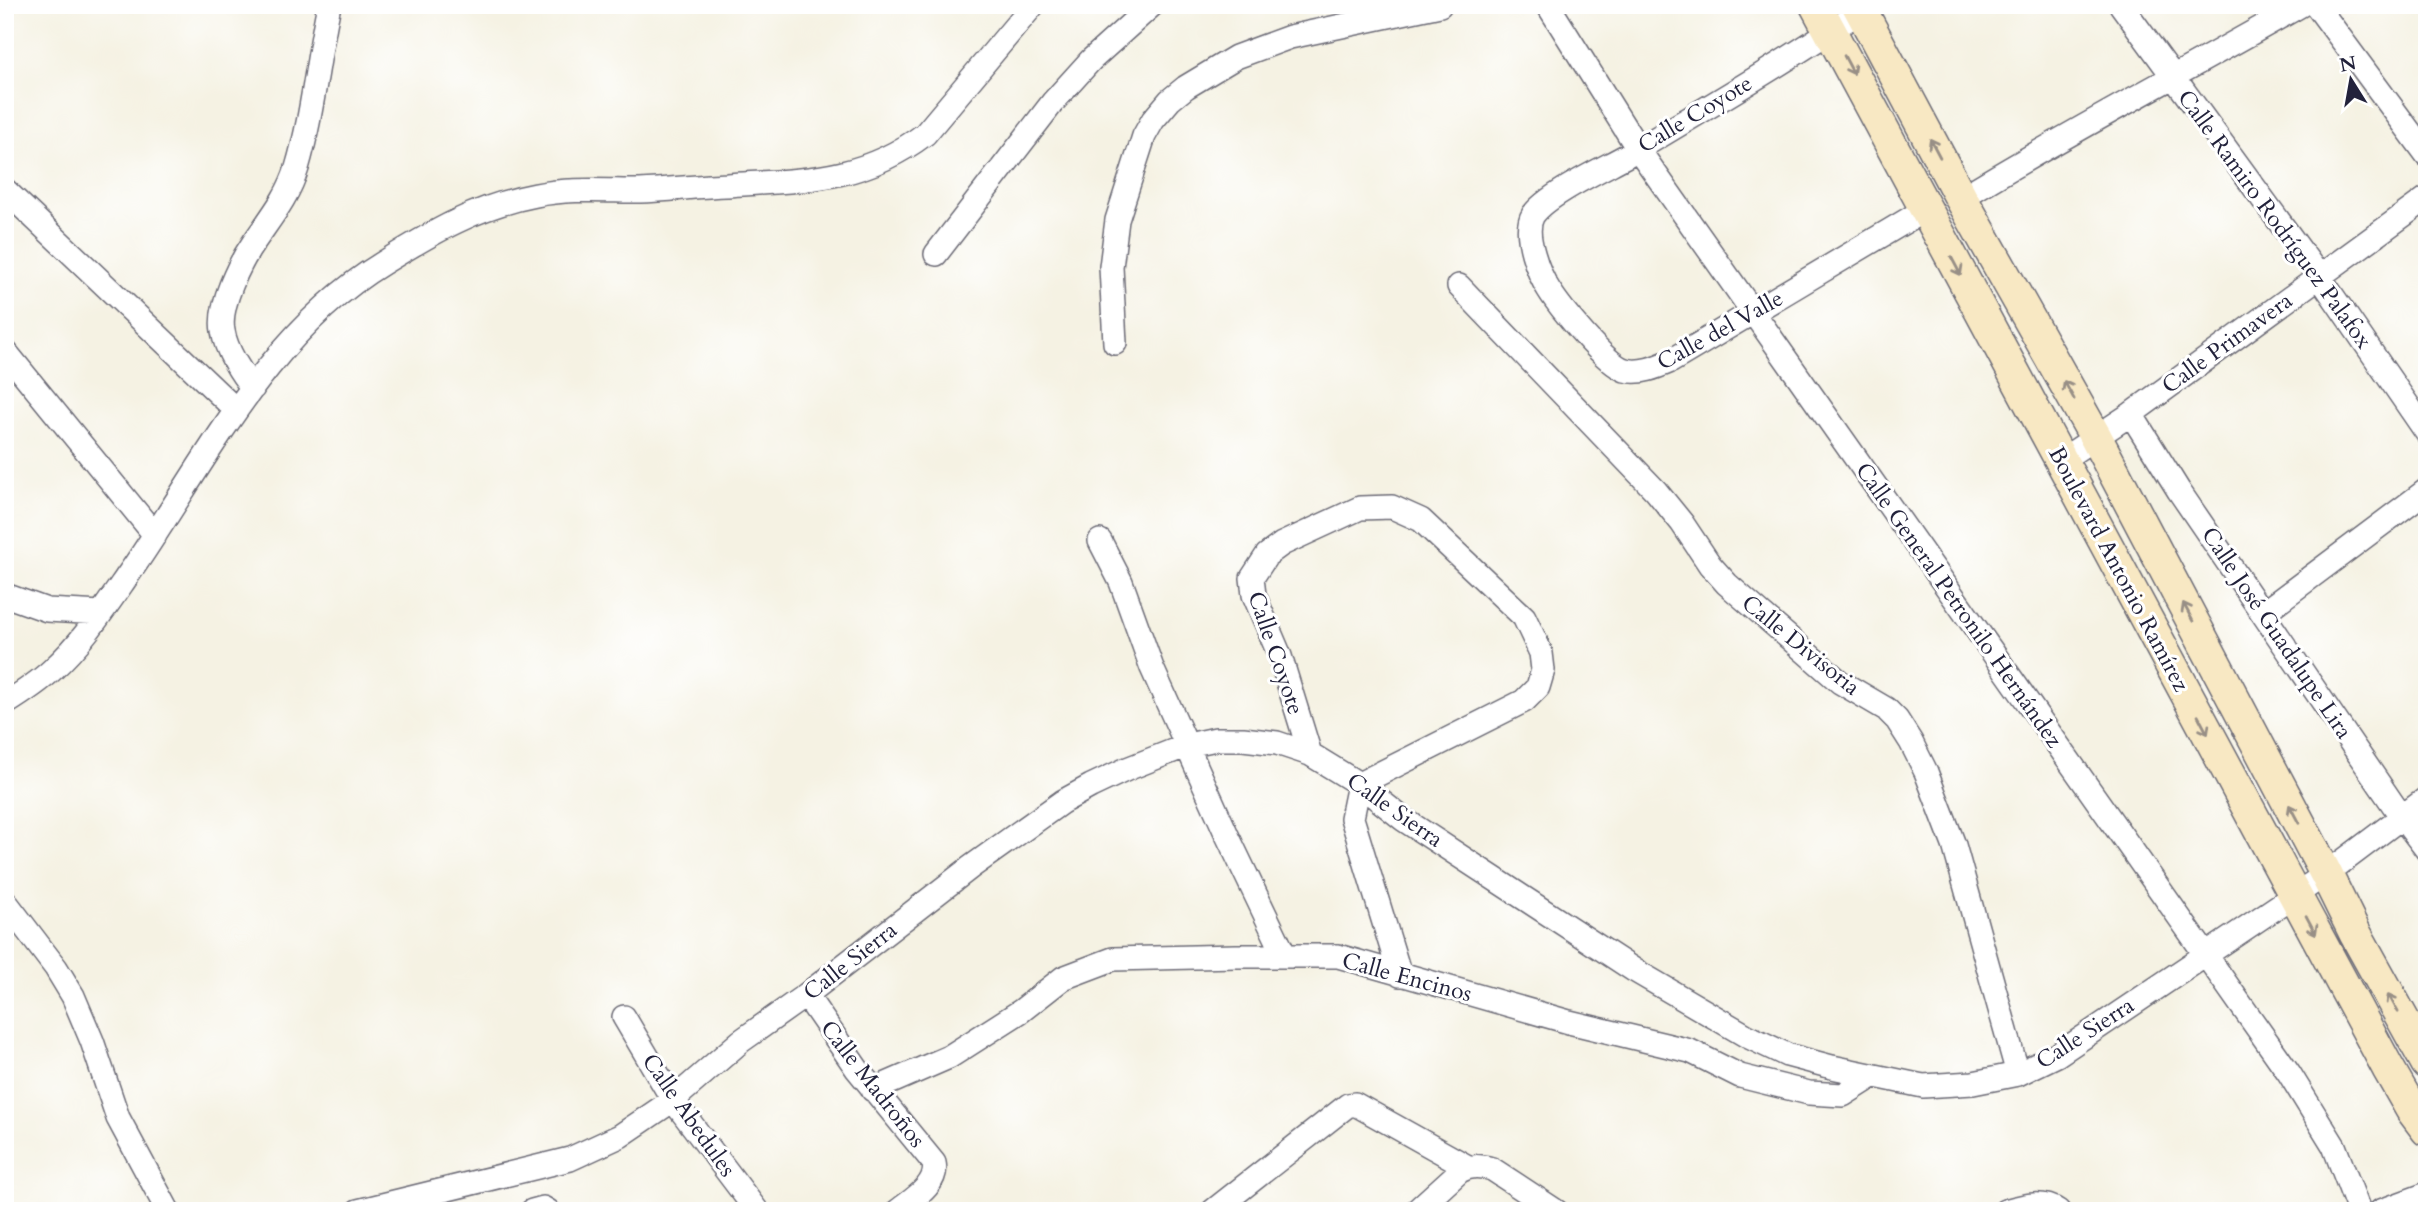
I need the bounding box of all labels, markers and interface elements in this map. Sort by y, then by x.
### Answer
north arrow [2316,46,2386,116]
text: N [2337,50,2359,79]
one-way arrow [1842,55,1856,75]
street label: Calle Coyote [1632,68,1758,160]
street label: Calle Ramiro Rodríguez Palafox [2171,83,2380,355]
one-way arrow [1927,139,1941,159]
one-way arrow [1950,255,1964,276]
street label: Calle del Valle [1651,283,1789,377]
street label: Calle Primavera [2156,285,2298,401]
one-way arrow [2062,380,2075,401]
street label: Boulevard Antonio Ramírez [2041,441,2197,697]
street label: Calle General Petronilo Hernández [1848,456,2070,754]
street label: Calle José Guadalupe Lira [2194,521,2360,745]
street label: Calle Coyote [1240,587,1312,719]
street label: Calle Divisoria [1735,588,1867,702]
one-way arrow [2180,602,2194,623]
one-way arrow [2196,715,2210,735]
street label: Calle Sierra [1341,765,1449,855]
one-way arrow [2287,804,2301,824]
street label: Calle Sierra [797,915,903,1007]
one-way arrow [2304,915,2318,935]
street label: Calle Encinos [1339,945,1475,1009]
street label: Calle Sierra [2030,990,2140,1076]
one-way arrow [2386,994,2400,1014]
street label: Calle Madroños [813,1014,933,1154]
street label: Calle Abedules [635,1047,743,1183]

